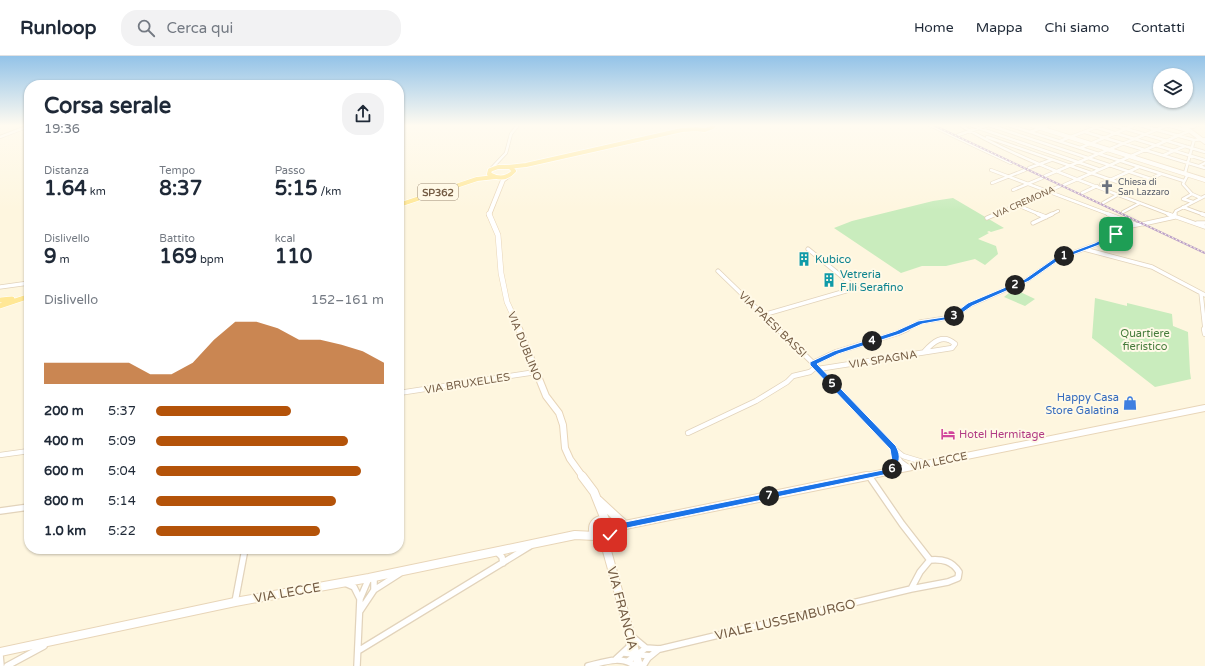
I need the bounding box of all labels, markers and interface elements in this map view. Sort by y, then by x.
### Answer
search box [121,10,401,46]
text: Runloop [20,17,97,39]
icon: search [135,17,157,39]
text: Cerca qui [167,19,233,37]
text: Home [914,19,954,36]
text: Mappa [976,19,1023,36]
text: Chi siamo [1045,19,1109,36]
text: Contatti [1131,19,1185,36]
map controls [1153,68,1193,108]
button: layers [1153,68,1193,108]
text: Corsa serale [44,93,171,119]
button: share [342,93,384,135]
text: 19:36 [44,121,80,137]
text: Distanza [44,164,89,177]
text: Tempo [159,164,195,177]
text: Passo [275,164,305,177]
text: 1.64 [44,177,87,201]
text: 8:37 [159,177,202,201]
text: 5:15 [275,177,318,201]
place label: Chiesa di San Lazzaro [1118,177,1170,198]
church icon: Chiesa di San Lazzaro [1099,179,1115,195]
road number: SP362 [418,184,458,200]
street label: VIA CREMONA [992,184,1057,221]
text: km [87,185,106,198]
text: /km [318,185,341,198]
pin [1099,217,1133,251]
icon: arrive [1105,223,1127,245]
text: Dislivello [44,232,90,245]
text: Battito [159,232,195,245]
text: kcal [275,232,295,245]
text: 9 [44,245,57,269]
text: 169 [159,245,197,269]
text: 110 [275,245,312,269]
pin: 1 [1054,246,1074,266]
text: 1 [1061,249,1067,262]
building icon: Kubico [796,251,812,267]
text: m [57,253,70,266]
text: bpm [197,253,224,266]
place label: Kubico [815,253,852,266]
place label: Vetreria F.lli Serafino [840,268,904,294]
building icon: Vetreria F.lli Serafino [821,272,837,288]
pin: 2 [1005,275,1025,295]
text: 2 [1012,278,1018,291]
street label: VIA PAESI BASSI [736,289,809,360]
text: Dislivello [44,292,98,308]
text: 152–161 m [311,292,384,308]
pin: 3 [944,306,964,326]
text: 3 [951,309,957,322]
street label: VIA DUBLINO [505,310,544,383]
park label: Quartiere fieristico [1120,327,1170,353]
pin: 4 [862,331,882,351]
text: 4 [869,334,875,347]
street label: VIA SPAGNA [848,348,918,371]
street label: VIA BRUXELLES [423,370,511,397]
pin: 5 [822,374,842,394]
text: 5 [829,377,835,390]
place label: Happy Casa Store Galatina [1045,391,1119,417]
shop icon: Happy Casa Store Galatina [1122,395,1138,411]
text: 200 m [44,403,84,419]
text: 5:37 [108,403,136,419]
hotel icon: Hotel Hermitage [940,426,956,442]
place label: Hotel Hermitage [959,428,1045,441]
text: 400 m [44,433,84,449]
text: 5:09 [108,433,136,449]
street label: VIA LECCE [910,449,968,474]
pin: 6 [882,459,902,479]
text: 6 [889,462,895,475]
text: 600 m [44,463,84,479]
text: 5:04 [108,463,136,479]
pin: 7 [759,486,779,506]
text: 7 [766,489,772,502]
text: 800 m [44,493,84,509]
text: 5:14 [108,493,136,509]
pin [593,518,627,552]
text: 1.0 km [44,523,86,539]
text: 5:22 [108,523,136,539]
icon: check [599,524,621,546]
street label: VIA FRANCIA [603,565,641,652]
street label: VIA LECCE [252,579,322,607]
street label: VIALE LUSSEMBURGO [713,596,857,644]

